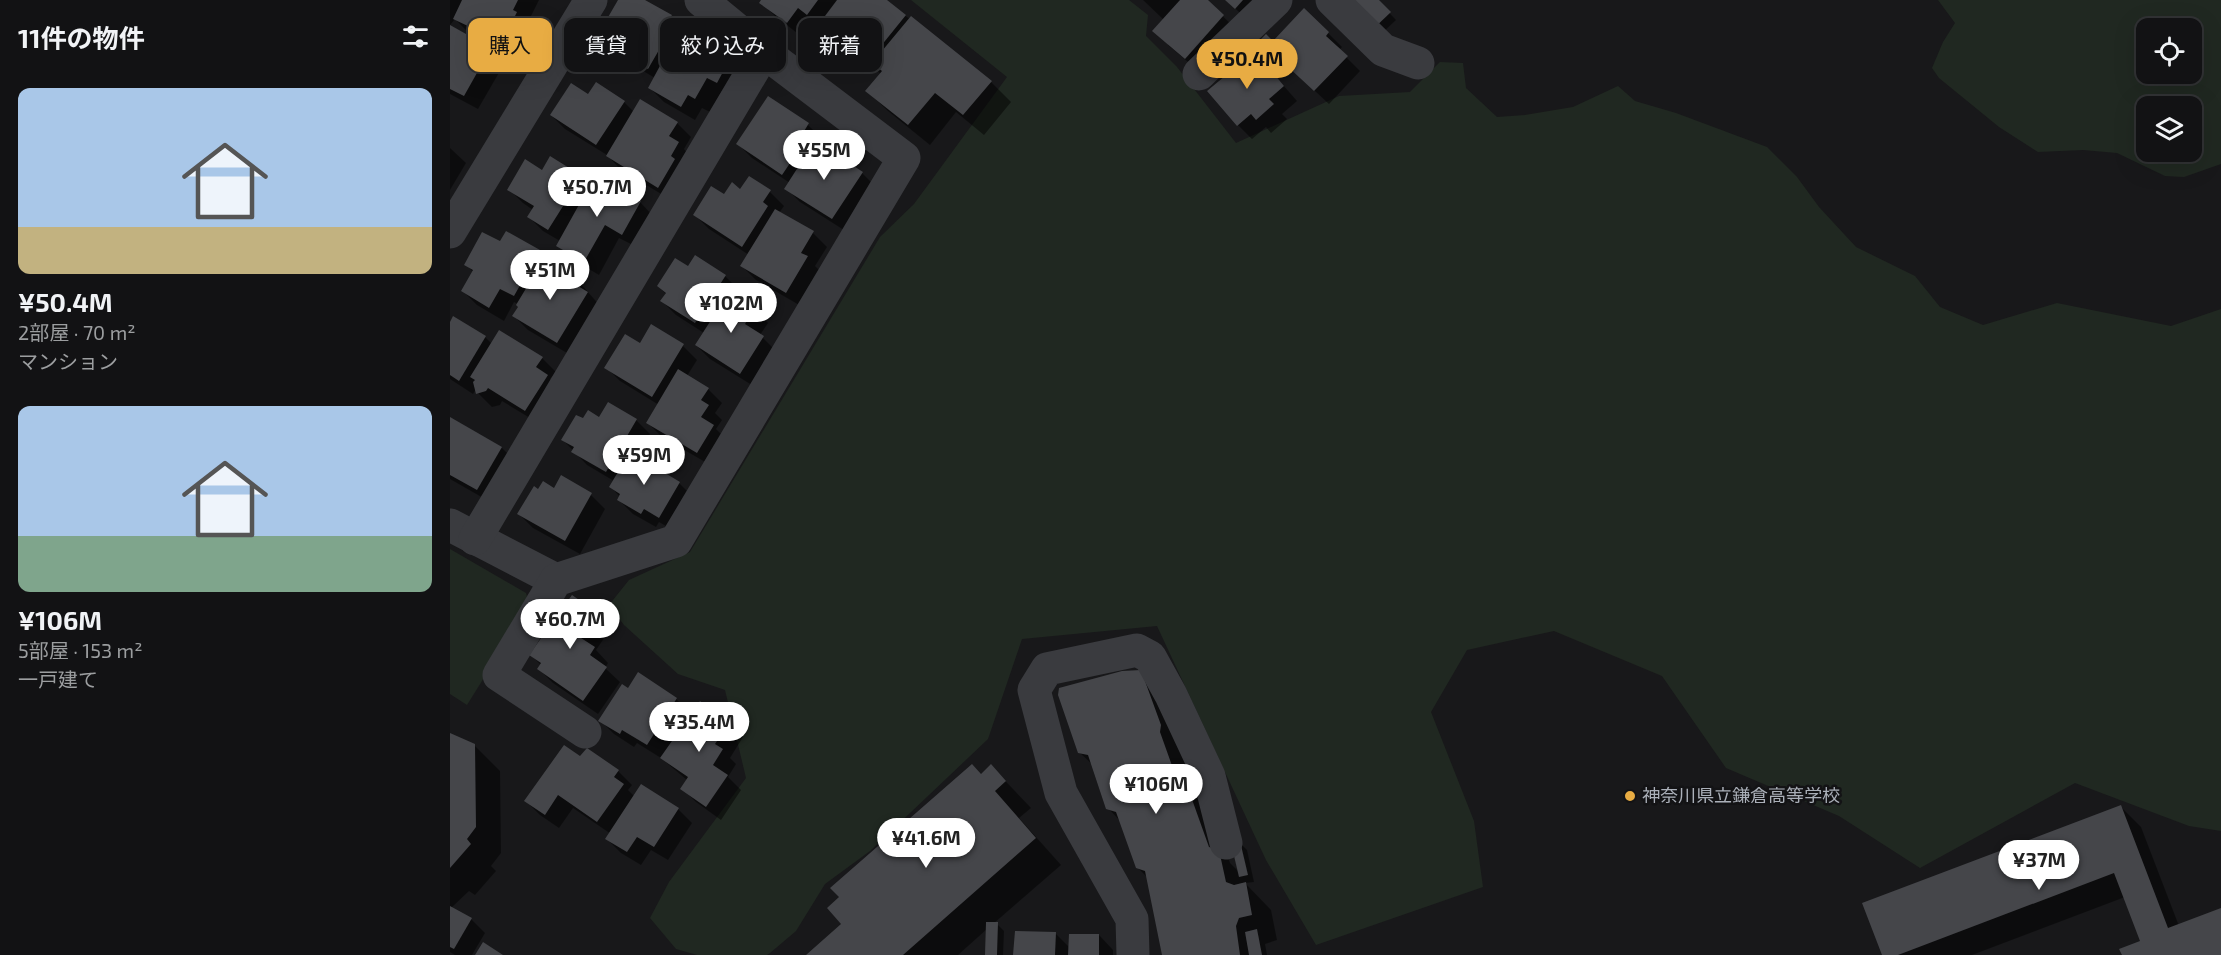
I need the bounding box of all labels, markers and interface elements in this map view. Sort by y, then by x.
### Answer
chip: 購入 [468,18,552,72]
chip: 賃貸 [564,18,648,72]
chip: 絞り込み [660,18,786,72]
chip: 新着 [798,18,882,72]
map controls [2136,18,2202,162]
button: locate [2136,18,2202,84]
icon: filters [399,20,432,53]
text: 11件の物件 [18,22,144,53]
pin: ¥50.4M [1198,39,1296,90]
text: ¥50.4M [1211,46,1283,70]
button: layers [2136,96,2202,162]
icon: home [171,127,279,235]
pin: ¥55M [788,130,860,181]
text: ¥55M [797,137,851,161]
pin: ¥50.7M [548,167,646,218]
text: ¥50.7M [562,174,632,198]
pin: ¥51M [514,250,586,301]
text: ¥51M [524,257,576,281]
pin: ¥102M [689,283,773,334]
text: ¥50.4M [18,286,113,317]
text: ¥102M [699,290,763,314]
text: 2部屋 · 70 m² [18,320,135,344]
text: マンション [18,349,118,373]
pin: ¥59M [608,435,680,486]
text: ¥59M [617,442,671,466]
icon: home [171,445,279,553]
pin: ¥60.7M [521,599,619,650]
text: ¥106M [18,604,102,635]
text: ¥60.7M [535,606,605,630]
text: 5部屋 · 153 m² [18,638,142,662]
text: 一戸建て [18,667,98,691]
pin: ¥35.4M [650,702,748,753]
text: ¥35.4M [663,709,735,733]
pin: ¥106M [1114,764,1198,815]
text: ¥106M [1124,771,1188,795]
place label: 神奈川県立鎌倉高等学校 [1642,784,1840,806]
marker: 神奈川県立鎌倉高等学校 [1623,789,1637,803]
pin: ¥41.6M [877,818,975,869]
text: ¥41.6M [891,825,961,849]
pin: ¥37M [2003,840,2075,891]
text: ¥37M [2012,847,2066,871]

